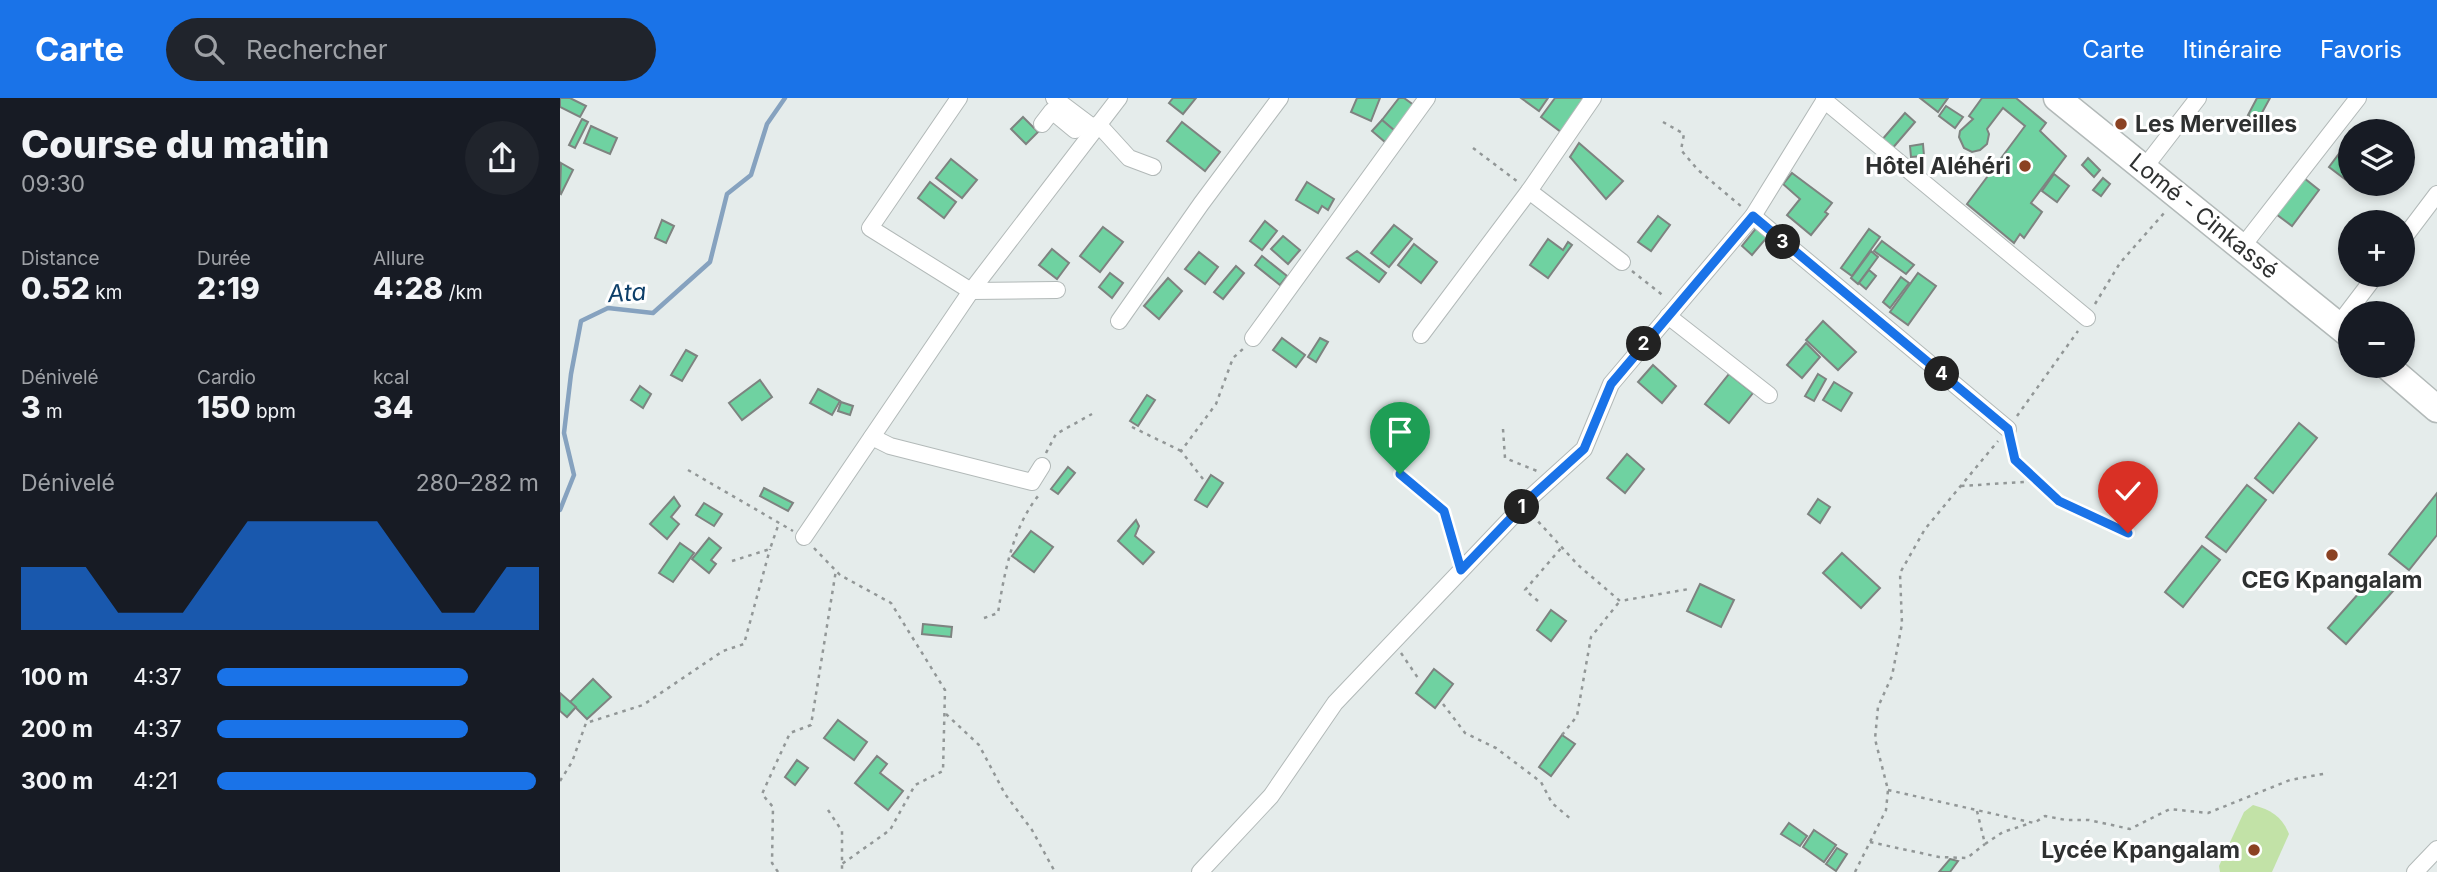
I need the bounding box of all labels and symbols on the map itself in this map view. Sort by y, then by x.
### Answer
place label: Les Merveilles [2135,110,2297,138]
marker: Les Merveilles [2113,116,2129,132]
street label: Lomé - Cinkassé [2124,148,2284,284]
place label: Hôtel Aléhéri [1865,152,2011,180]
marker: Hôtel Aléhéri [2017,158,2033,174]
pin: 3 [1766,225,1800,260]
water label: Ata [606,277,647,308]
pin: 2 [1626,327,1662,362]
pin: 4 [1924,356,1960,392]
pin [1370,402,1430,474]
pin [2098,461,2158,533]
pin: 1 [1504,490,1539,524]
marker: CEG Kpangalam [2324,547,2340,563]
place label: CEG Kpangalam [2241,566,2423,594]
place label: Lycée Kpangalam [2041,836,2240,864]
marker: Lycée Kpangalam [2246,842,2262,858]

